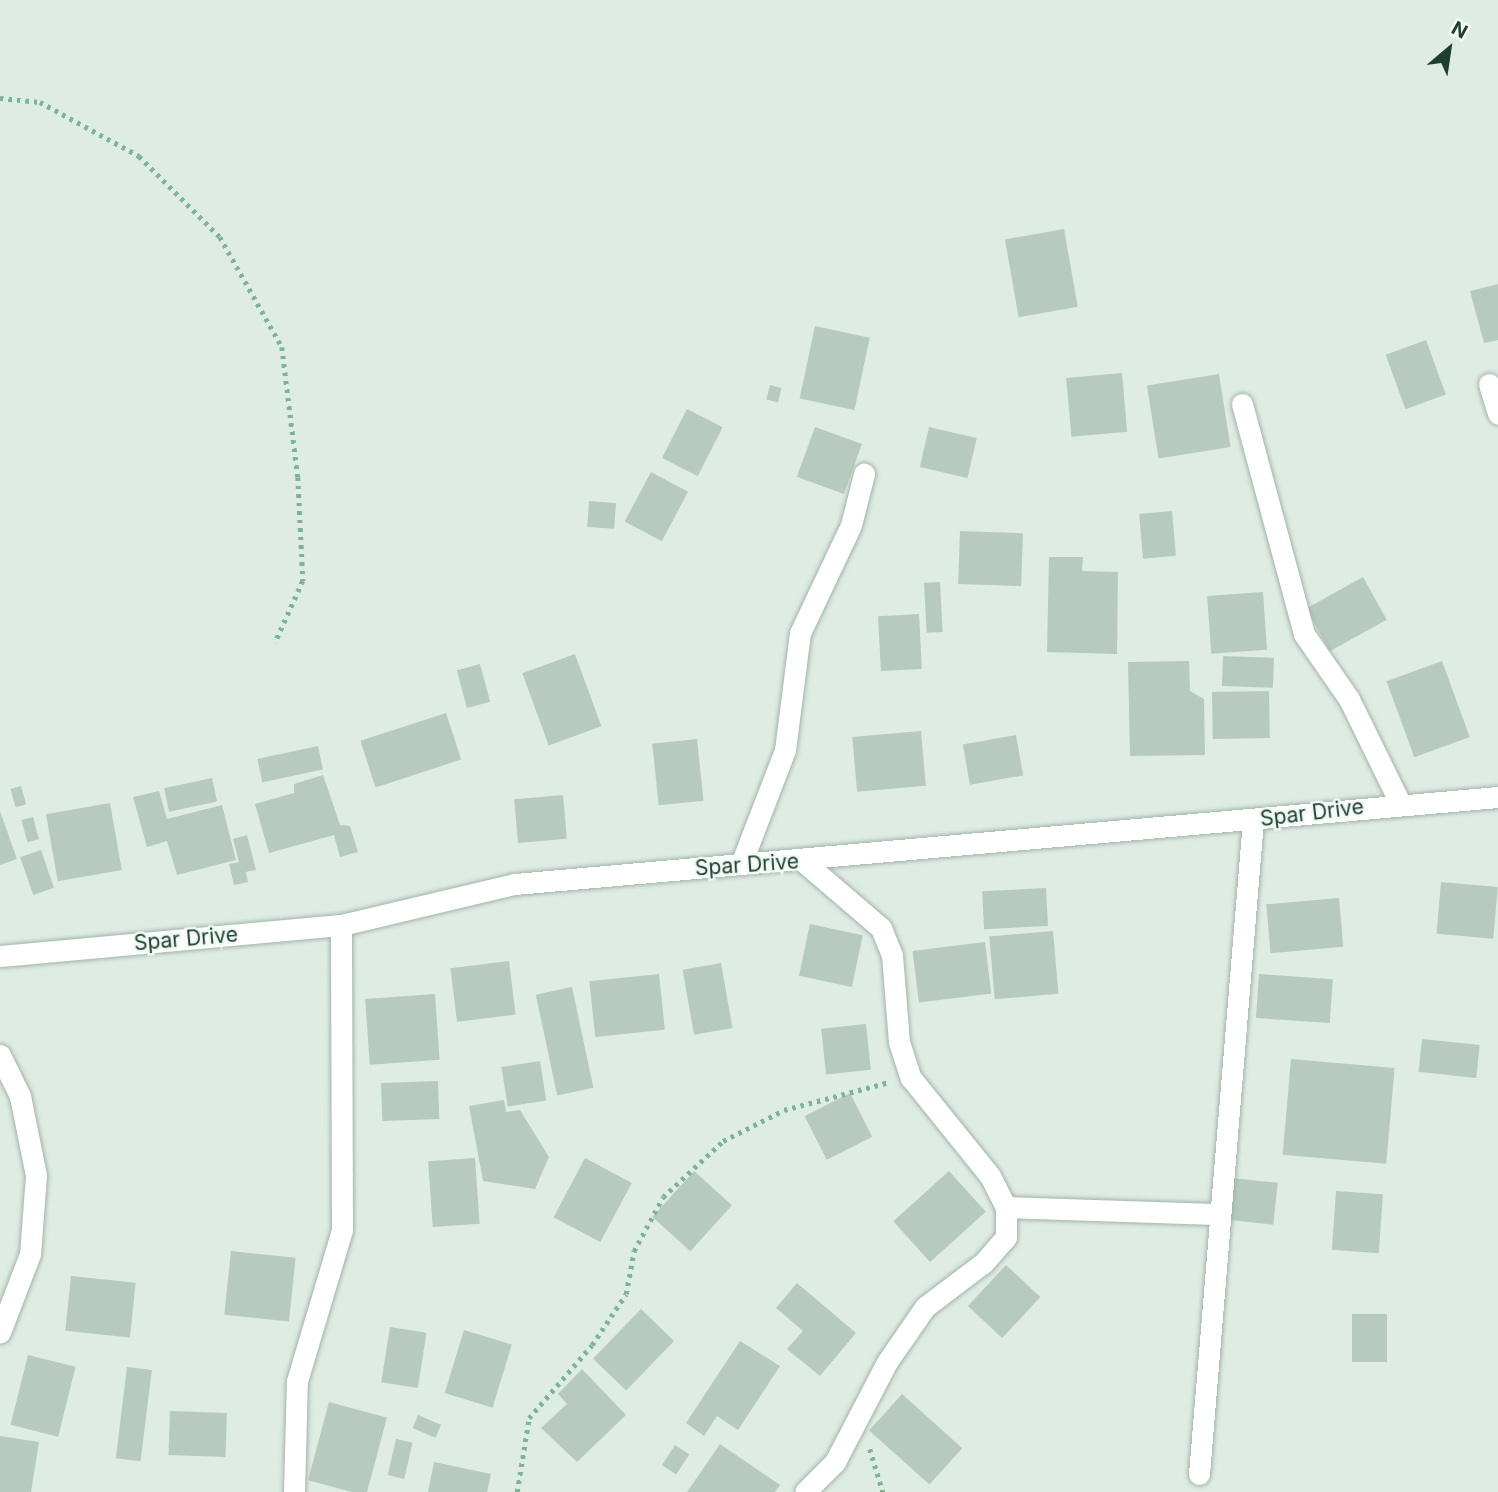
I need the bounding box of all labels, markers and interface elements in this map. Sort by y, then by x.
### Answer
north arrow [1414,14,1484,84]
text: N [1448,17,1471,44]
street label: Spar Drive [1259,794,1365,832]
street label: Spar Drive [694,849,800,881]
street label: Spar Drive [133,922,239,956]

